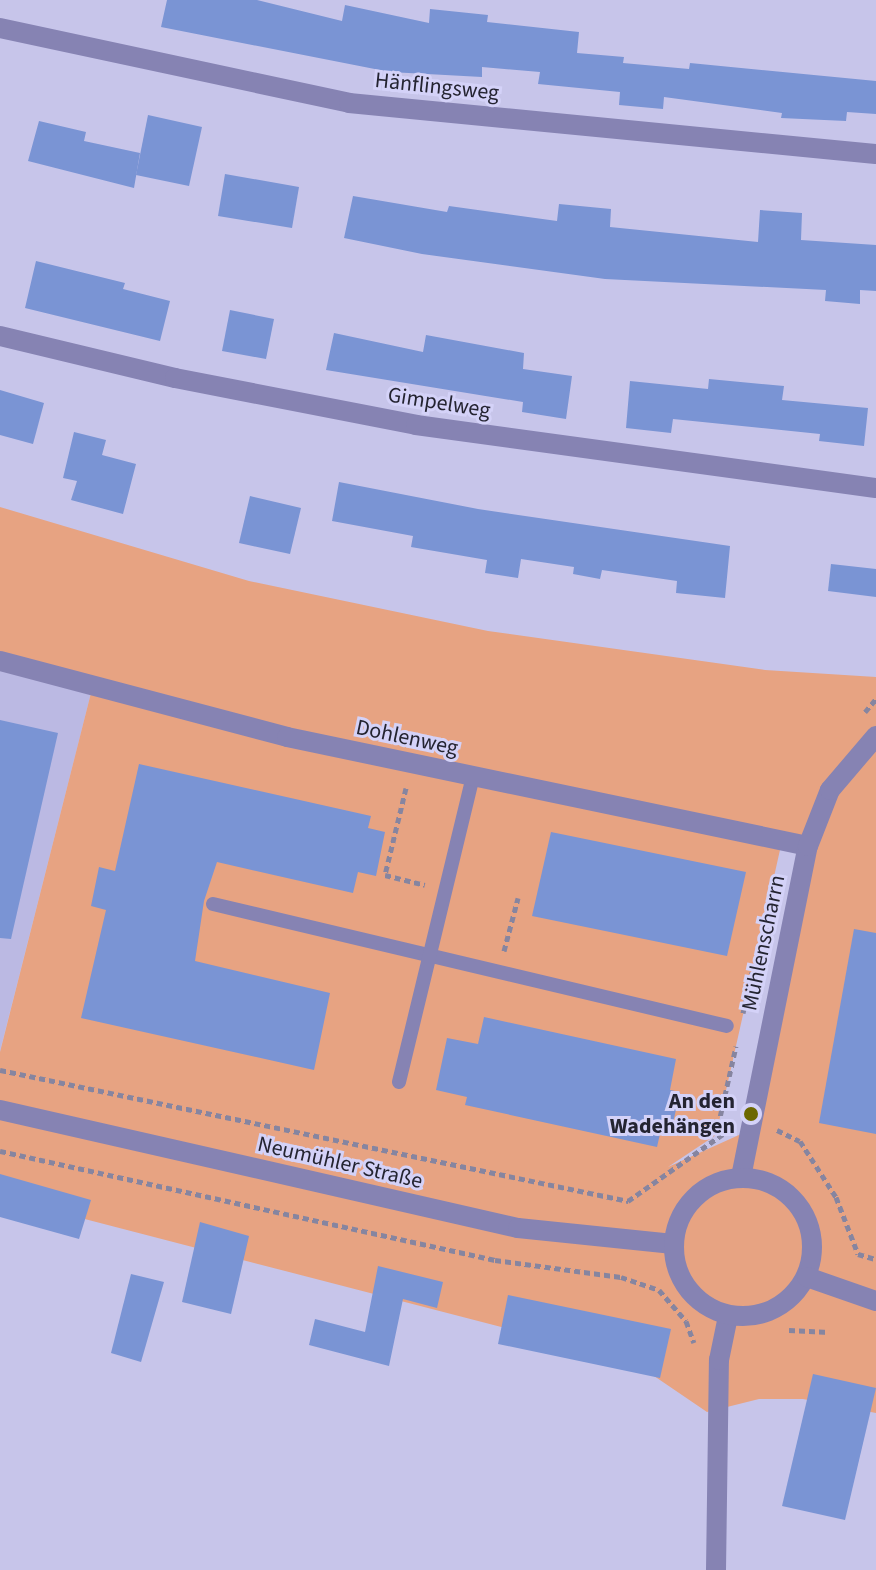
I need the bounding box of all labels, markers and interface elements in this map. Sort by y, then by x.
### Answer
street label: Hänflingsweg [374,67,500,107]
street label: Gimpelweg [386,382,492,424]
street label: Dohlenweg [354,714,460,762]
street label: Mühlenscharrn [737,873,791,1013]
place label: An den Wadehängen [610,1088,735,1140]
marker: An den Wadehängen [742,1105,760,1123]
street label: Neumühler Straße [255,1131,425,1195]

